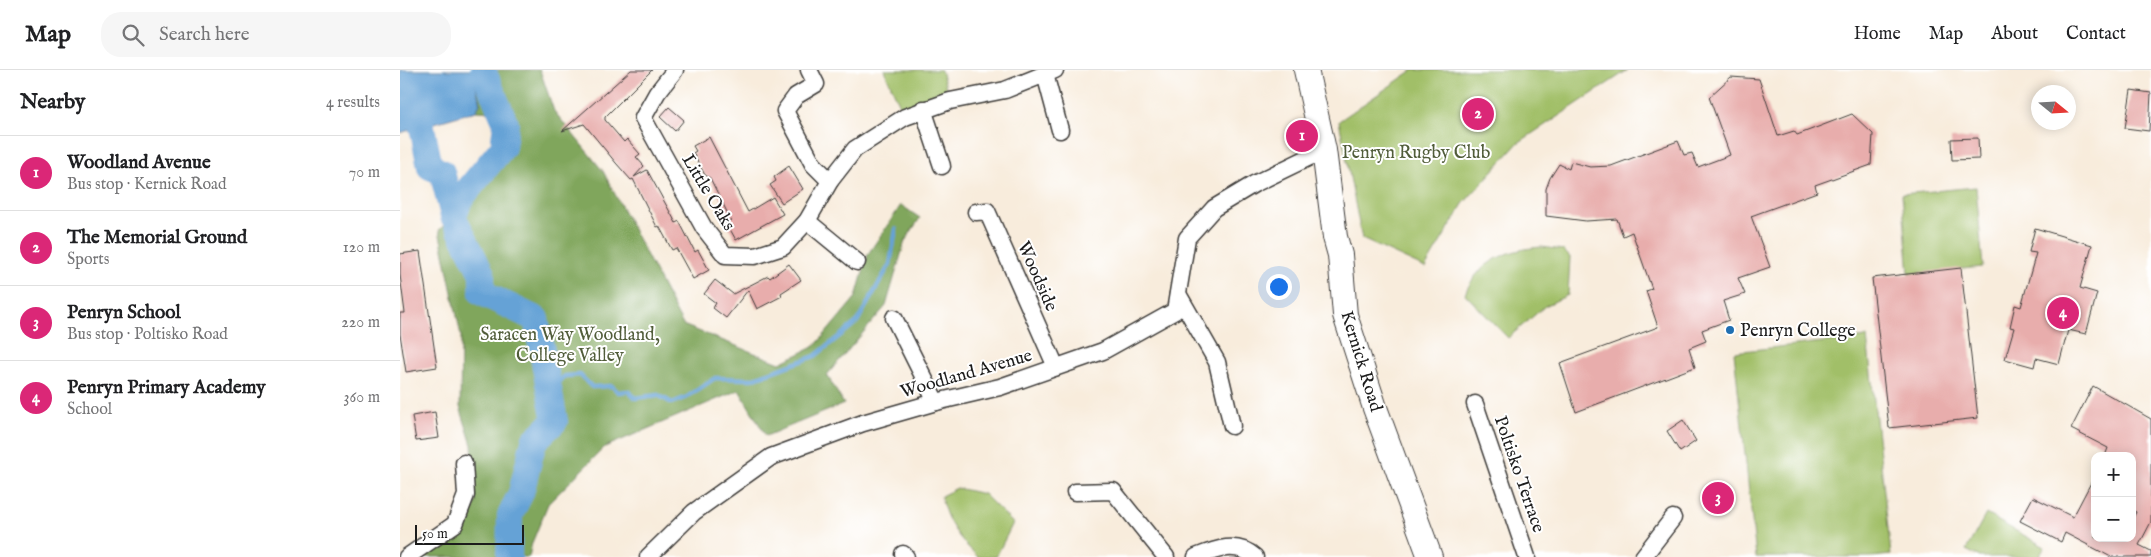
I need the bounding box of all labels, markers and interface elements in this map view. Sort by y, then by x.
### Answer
search box [101,12,451,57]
text: Map [25,19,71,50]
icon: search [119,21,147,49]
text: Search here [159,23,250,47]
text: Home [1854,23,1901,46]
text: Map [1929,23,1963,46]
text: About [1991,23,2038,46]
text: Contact [2066,23,2126,46]
north arrow [2031,85,2076,130]
text: Nearby [20,89,85,116]
text: 4 results [326,93,380,113]
pin: 2 [1462,95,1494,133]
pin: 1 [1286,117,1318,155]
park label: Penryn Rugby Club [1342,142,1491,165]
street label: Little Oaks [676,150,740,235]
text: Woodland Avenue [67,151,211,175]
text: 1 [33,163,39,183]
text: 70 m [349,163,380,183]
text: Bus stop · Kernick Road [67,175,227,195]
text: The Memorial Ground [67,226,247,250]
text: 2 [32,238,40,258]
text: 120 m [343,238,380,258]
street label: Woodside [1011,238,1062,315]
text: Sports [67,250,109,270]
your location [1266,274,1292,300]
pin: 4 [2047,294,2079,332]
text: Penryn School [67,301,181,325]
street label: Kernick Road [1334,308,1387,415]
text: 3 [33,313,39,333]
text: 220 m [341,313,380,333]
place label: Penryn College [1740,320,1856,343]
park label: Saracen Way Woodland, College Valley [480,324,660,368]
marker: Penryn College [1724,324,1736,336]
text: Bus stop · Poltisko Road [67,325,228,345]
street label: Woodland Avenue [898,345,1035,404]
text: Penryn Primary Academy [67,376,266,400]
text: 4 [32,388,40,408]
text: 360 m [344,388,380,408]
text: School [67,400,112,420]
street label: Poltisko Terrace [1488,413,1549,536]
map controls [2091,452,2136,542]
button: + [2091,452,2136,497]
pin: 3 [1702,479,1734,517]
button: − [2091,497,2136,542]
scale bar [415,522,524,545]
text: 50 m [422,525,448,543]

